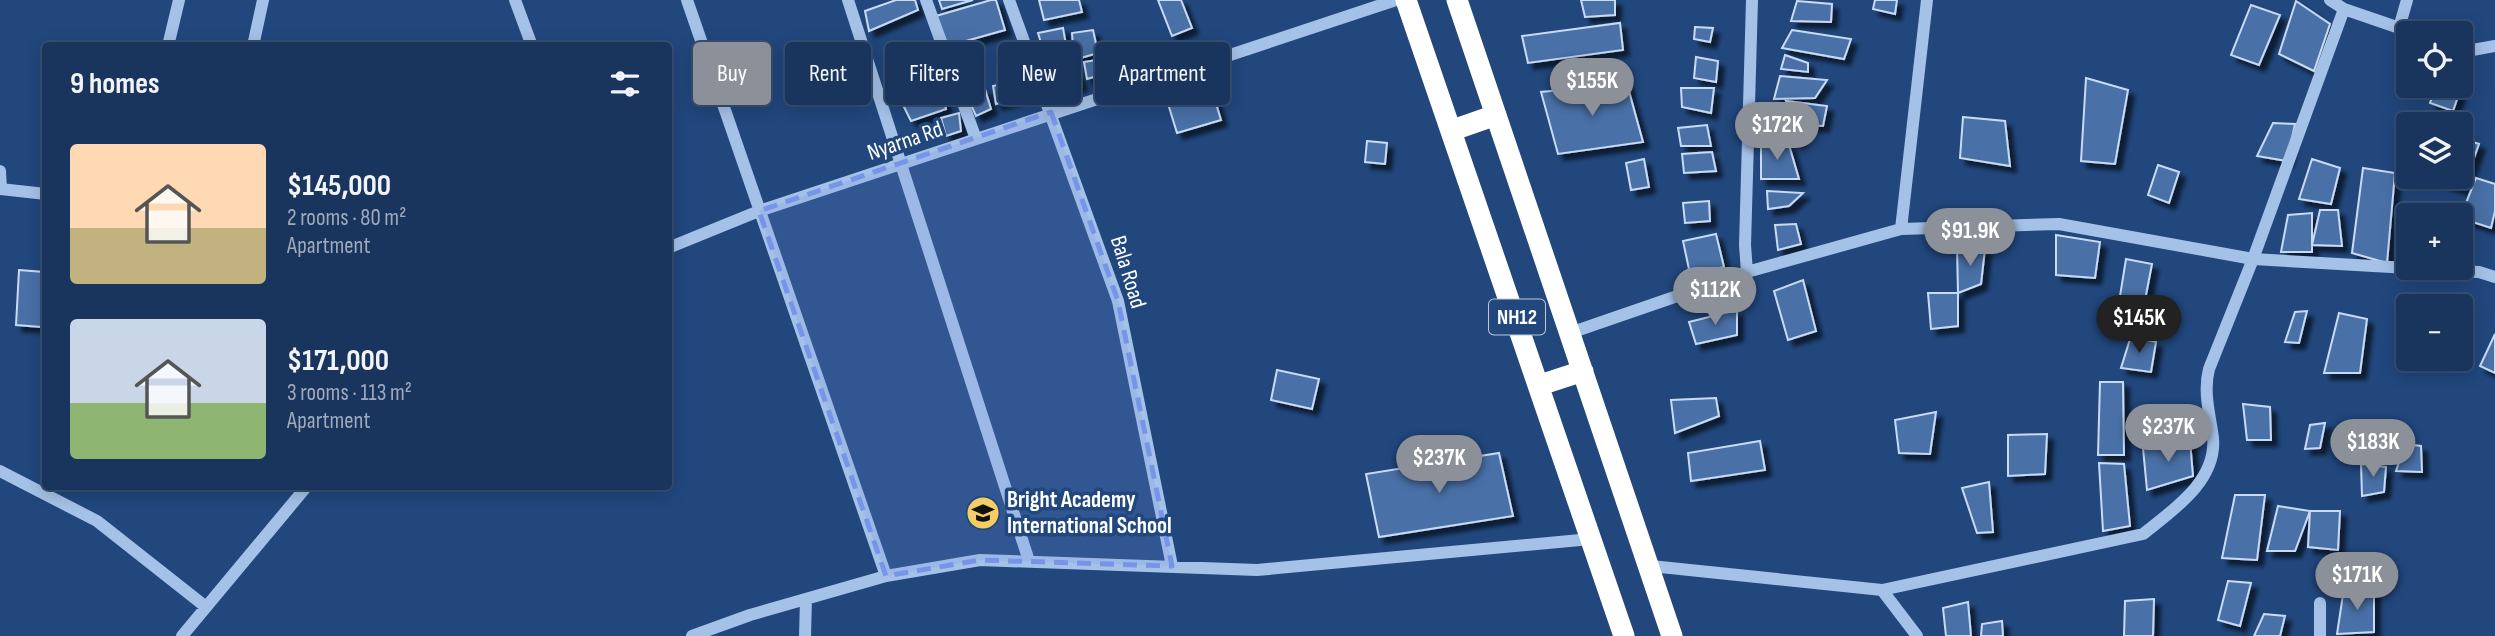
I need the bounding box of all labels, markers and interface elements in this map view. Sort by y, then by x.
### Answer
map controls [2396,21,2473,371]
button: locate [2396,21,2473,98]
chip: Buy [693,42,771,105]
chip: Rent [785,42,871,105]
chip: Filters [885,42,984,105]
chip: New [998,42,1081,105]
chip: Apartment [1095,42,1230,105]
pin: $155K [1543,58,1641,118]
icon: filters [606,65,644,103]
text: 9 homes [70,66,160,102]
text: $155K [1566,67,1618,95]
pin: $172K [1728,102,1826,162]
text: $172K [1751,111,1803,139]
button: layers [2396,112,2473,189]
street label: Nyarna Rd [864,115,946,167]
text: $145,000 [287,168,391,204]
icon: home [126,172,210,256]
button: + [2396,203,2473,280]
text: 2 rooms · 80 m² [287,204,406,232]
pin: $91.9K [1913,208,2027,268]
text: $91.9K [1940,217,2000,245]
text: Apartment [287,232,371,260]
street label: Bala Road [1104,232,1152,312]
pin: $112K [1666,268,1764,327]
text: $112K [1689,276,1741,304]
button: − [2396,294,2473,371]
pin: $145K [2090,296,2188,355]
road number: NH12 [1489,300,1545,334]
text: $145K [2112,304,2166,332]
text: $171,000 [287,343,389,379]
icon: home [126,347,210,431]
text: 3 rooms · 113 m² [287,379,412,407]
pin: $237K [2119,405,2217,464]
text: Apartment [287,407,371,435]
text: $237K [2141,413,2195,441]
pin: $183K [2324,420,2422,479]
text: $183K [2346,428,2400,456]
pin: $237K [1390,435,1488,495]
text: $237K [1412,444,1466,472]
place label: Bright Academy International School [1007,486,1172,540]
school or university icon: Bright Academy International School [964,494,1002,532]
pin: $171K [2308,552,2406,612]
text: $171K [2331,561,2383,589]

